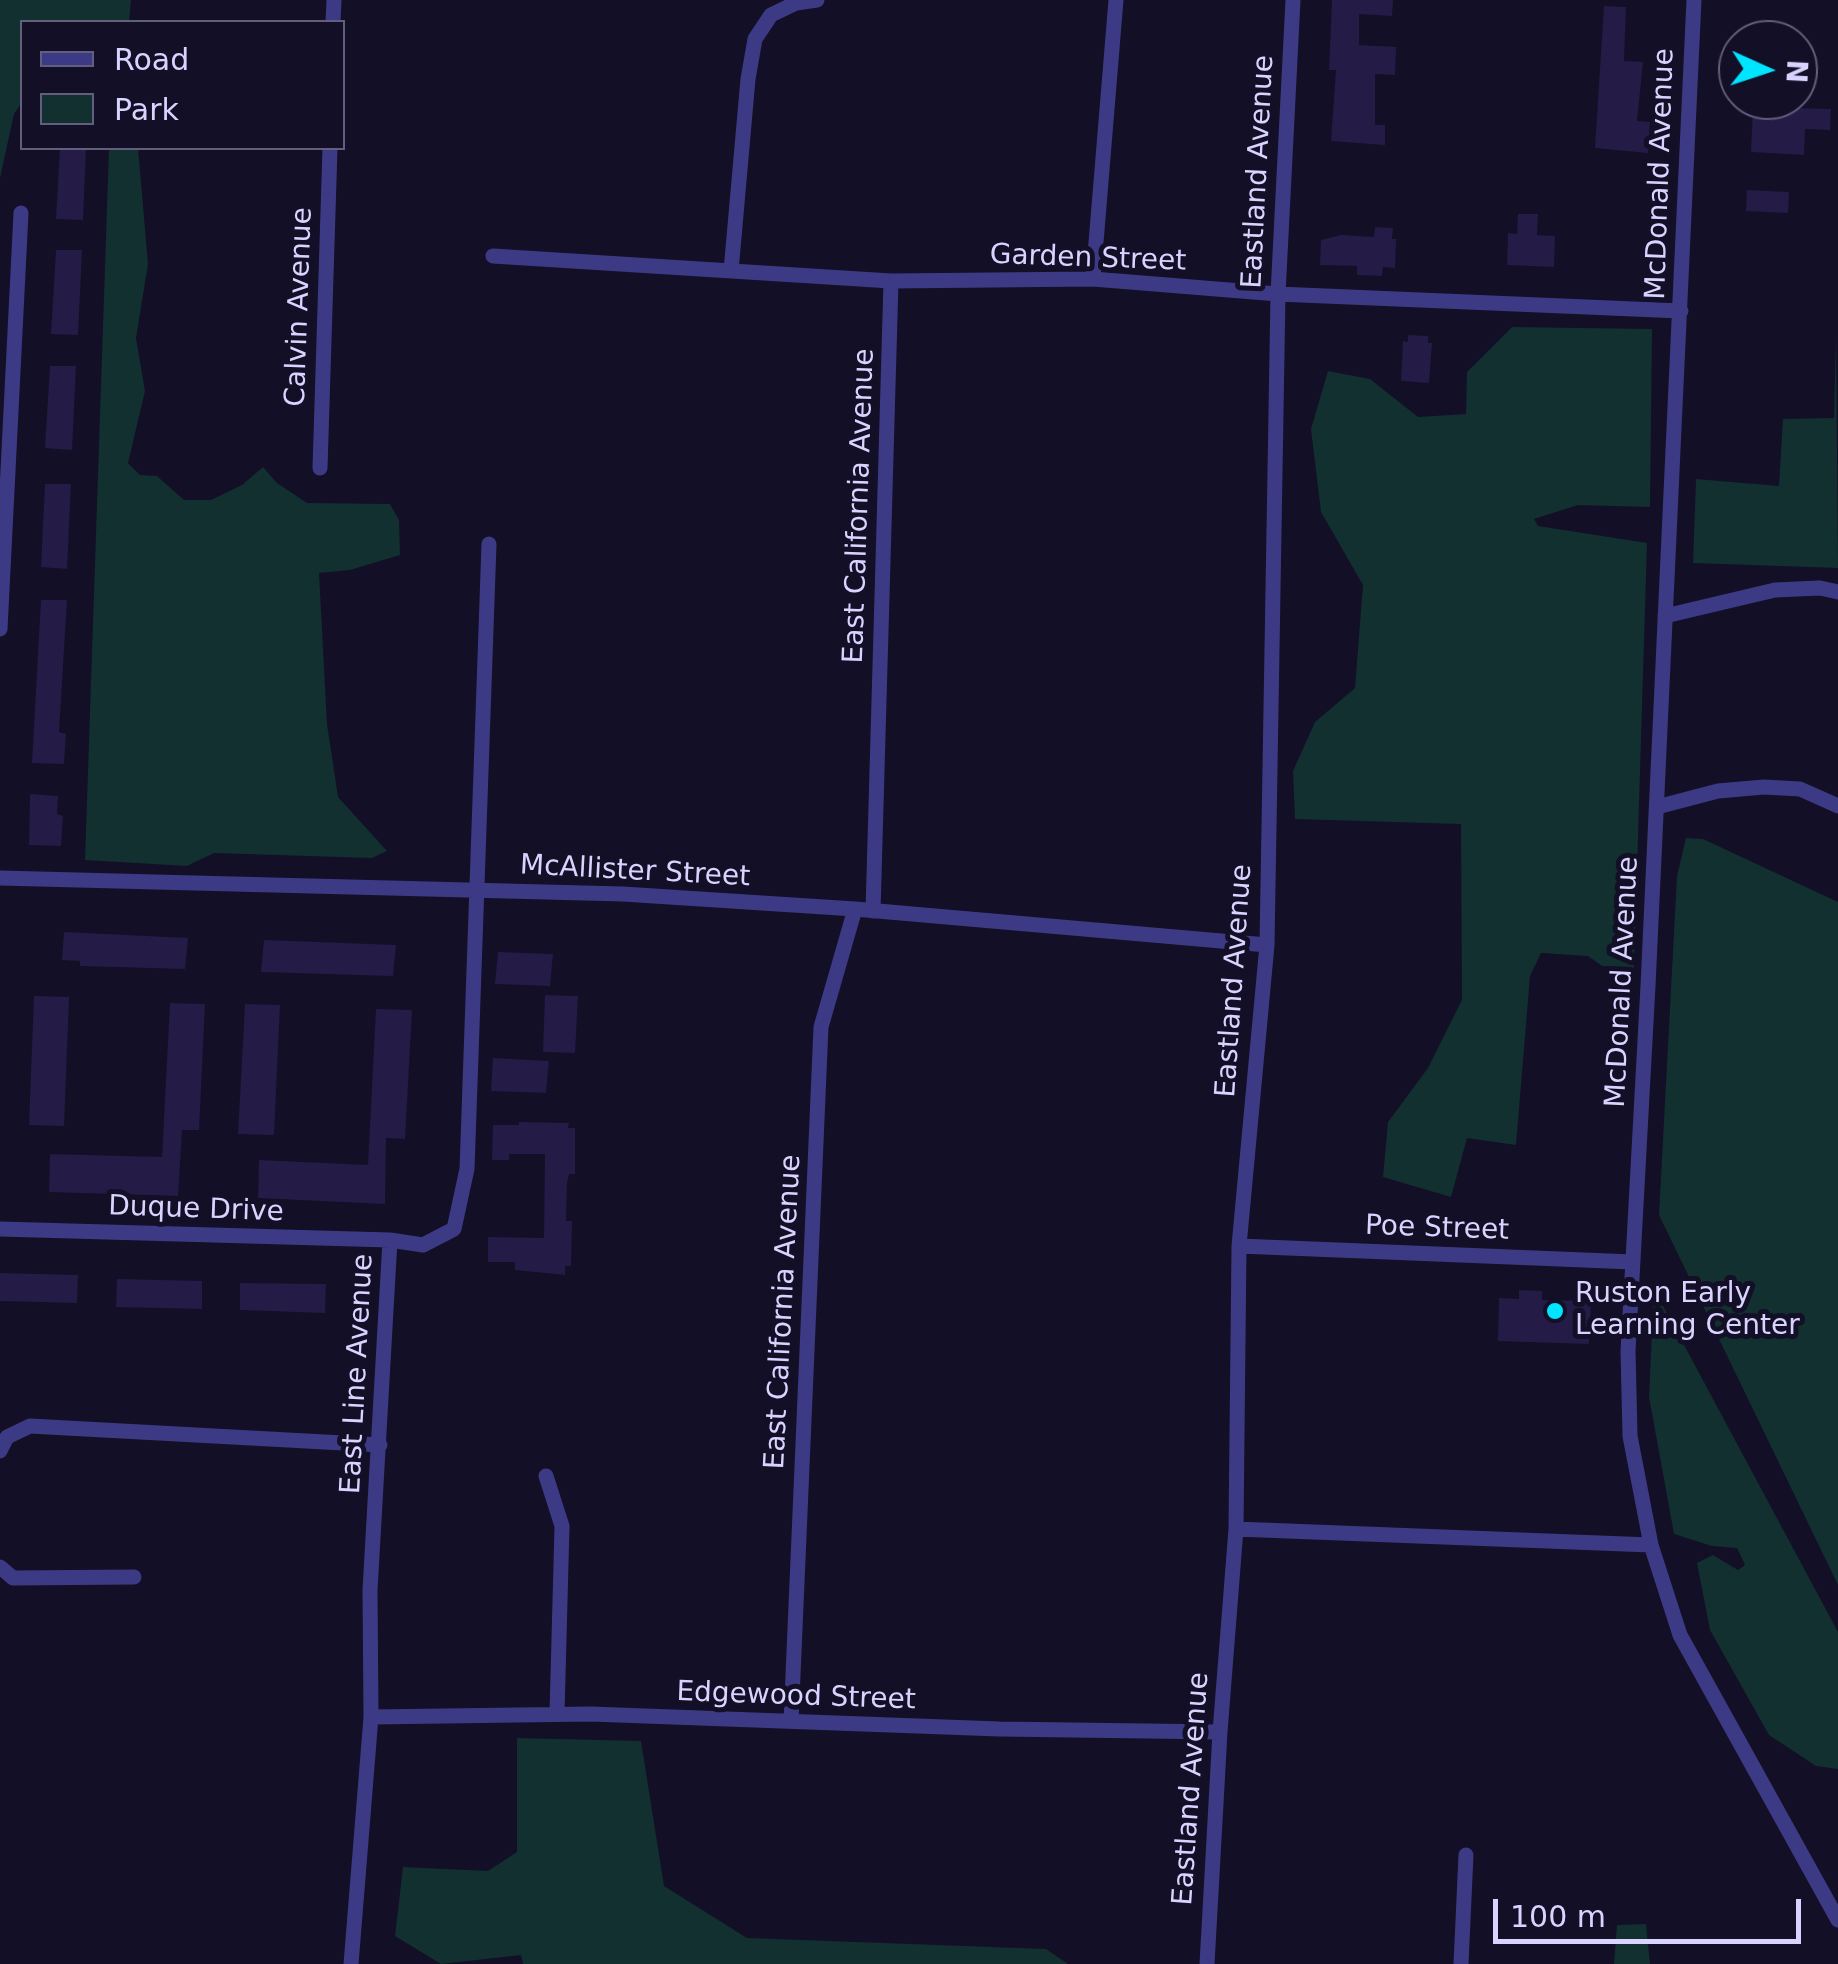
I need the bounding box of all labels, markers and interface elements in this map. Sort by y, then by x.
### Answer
legend [20,20,345,150]
north arrow [1718,20,1818,120]
text: Road [114,42,189,77]
street label: McDonald Avenue [1640,48,1682,300]
street label: Eastland Avenue [1236,54,1282,290]
text: N [1779,59,1814,84]
text: Park [114,92,179,127]
street label: Calvin Avenue [280,207,320,407]
street label: Garden Street [989,239,1187,279]
street label: East California Avenue [838,348,882,664]
street label: McAllister Street [519,849,751,895]
street label: McDonald Avenue [1600,855,1646,1109]
street label: Eastland Avenue [1210,863,1260,1099]
street label: East California Avenue [759,1154,809,1470]
street label: Duque Drive [108,1190,284,1230]
street label: Poe Street [1364,1210,1510,1248]
street label: East Line Avenue [335,1253,381,1495]
place label: Ruston Early Learning Center [1575,1278,1800,1344]
marker: Ruston Early Learning Center [1544,1300,1566,1322]
street label: Eastland Avenue [1167,1671,1217,1907]
street label: Edgewood Street [676,1676,916,1718]
scale bar [1498,1879,1806,1941]
text: 100 m [1510,1899,1606,1934]

